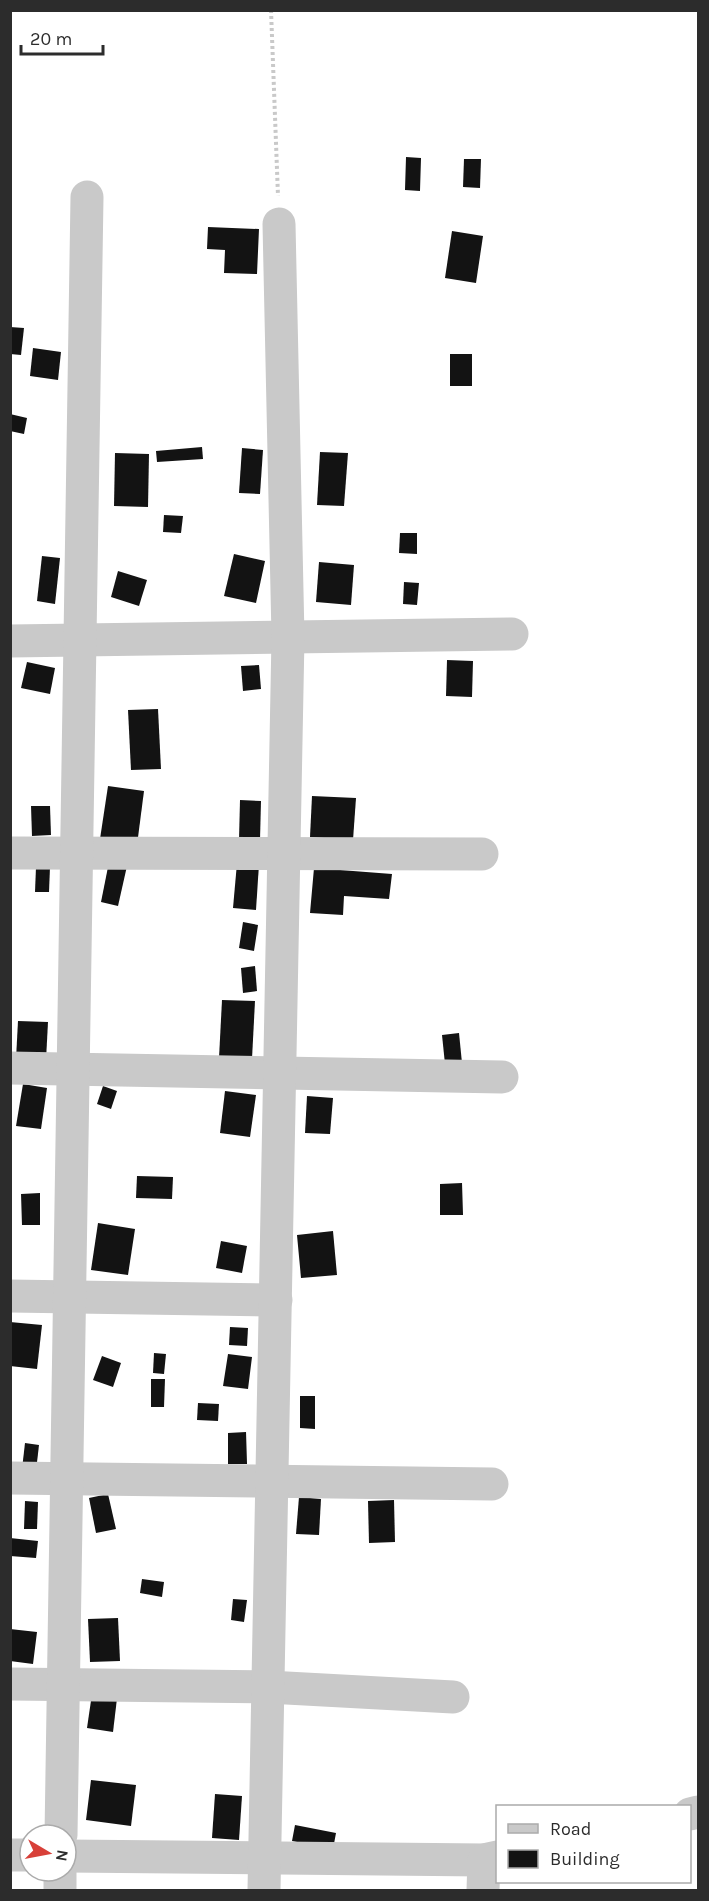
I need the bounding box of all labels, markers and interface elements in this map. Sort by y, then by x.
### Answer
scale bar [21,18,104,56]
text: 20 m [30,28,72,50]
legend [496,1805,691,1883]
text: Road [550,1818,591,1840]
north arrow [18,1823,78,1883]
text: N [52,1848,73,1863]
text: Building [550,1848,620,1870]

